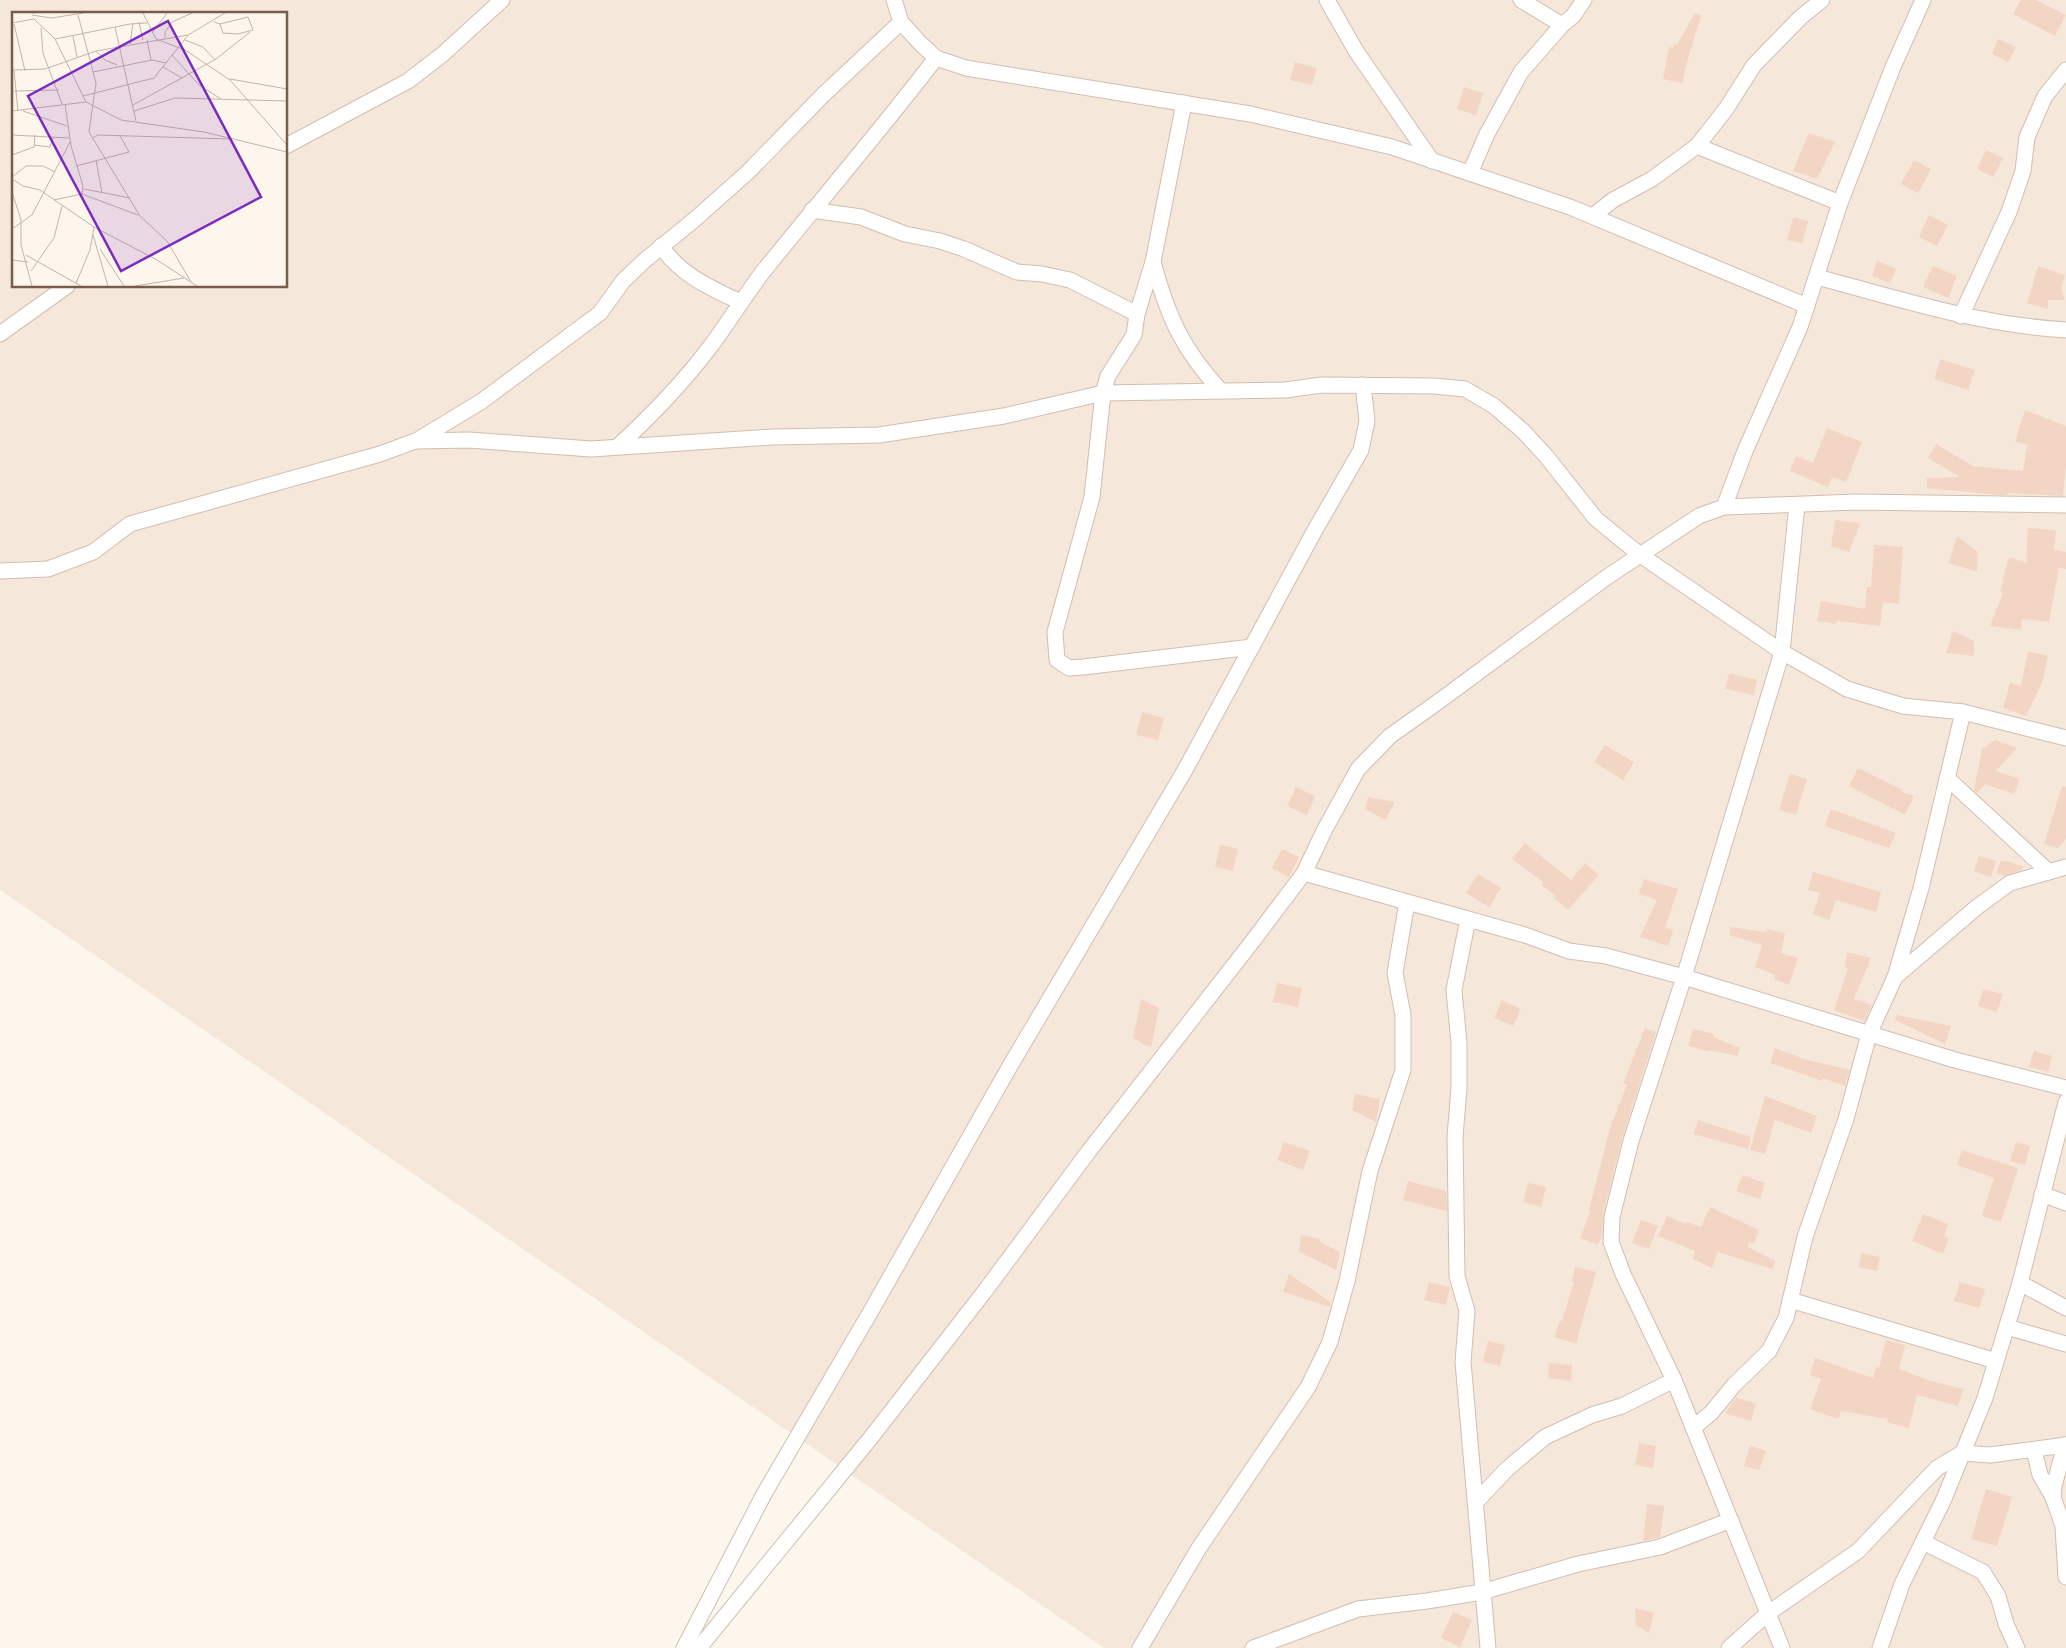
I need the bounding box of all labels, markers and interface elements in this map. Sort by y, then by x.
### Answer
inset map [12,12,288,288]

